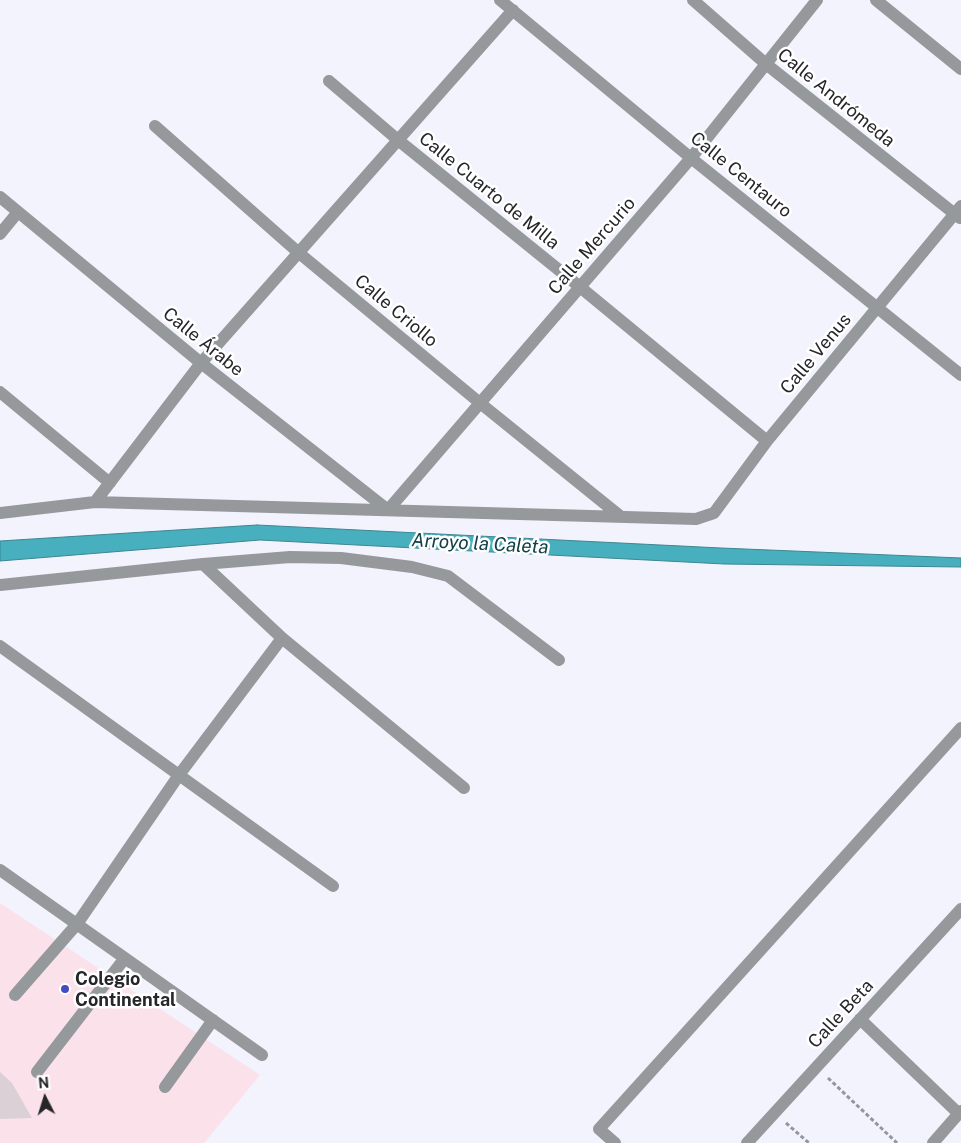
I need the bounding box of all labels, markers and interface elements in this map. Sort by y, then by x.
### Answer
street label: Calle Andrómeda [773,44,899,152]
street label: Calle Cuarto de Milla [415,128,563,254]
street label: Calle Centauro [686,128,796,222]
street label: Calle Mercurio [544,193,640,299]
street label: Calle Criollo [350,270,442,352]
street label: Calle Árabe [158,303,248,381]
street label: Calle Venus [776,309,856,399]
water label: Arroyo la Caleta [411,529,549,559]
place label: Colegio Continental [75,968,176,1011]
street label: Calle Beta [804,975,878,1053]
marker: Colegio Continental [59,983,71,995]
north arrow [20,1073,70,1123]
text: N [38,1075,50,1092]

